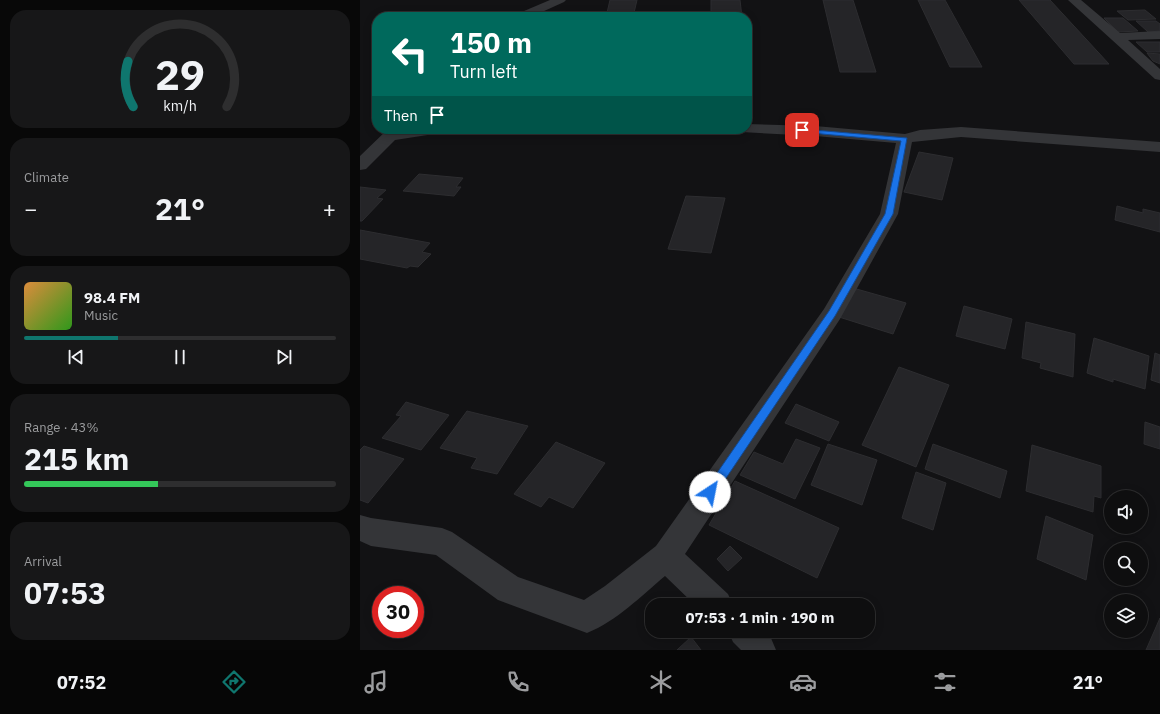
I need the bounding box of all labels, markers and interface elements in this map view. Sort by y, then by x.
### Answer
text: 150 m [450,24,532,61]
icon: left [384,28,436,80]
text: 29 [155,47,205,101]
text: Turn left [450,60,518,83]
text: km/h [163,96,197,115]
icon: arrive [426,104,448,126]
text: Then [384,106,418,125]
pin [785,113,819,147]
icon: arrive [791,119,813,141]
text: Climate [24,169,69,186]
text: 21° [155,189,205,228]
text: − [24,194,37,223]
text: + [323,194,336,223]
text: 98.4 FM [84,288,140,307]
text: Music [84,307,118,324]
icon: previous [65,346,87,368]
icon: pause [169,346,191,368]
icon: next [273,346,295,368]
text: Range · 43% [24,419,98,436]
text: 215 km [24,439,129,478]
position arrow [689,471,731,513]
map controls [1104,490,1148,638]
button: sound [1104,490,1148,534]
button: search [1104,542,1148,586]
text: Arrival [24,553,62,570]
text: 07:53 [24,573,106,612]
speed limit sign: 30 [372,586,424,638]
button: layers [1104,594,1148,638]
text: 07:53 · 1 min · 190 m [686,608,834,627]
icon: directions [220,668,248,696]
icon: music [362,668,390,696]
icon: phone [504,668,532,696]
icon: climate [647,668,675,696]
icon: car [789,668,817,696]
icon: filters [931,668,959,696]
text: 07:52 [57,671,106,694]
text: 21° [1073,671,1103,694]

